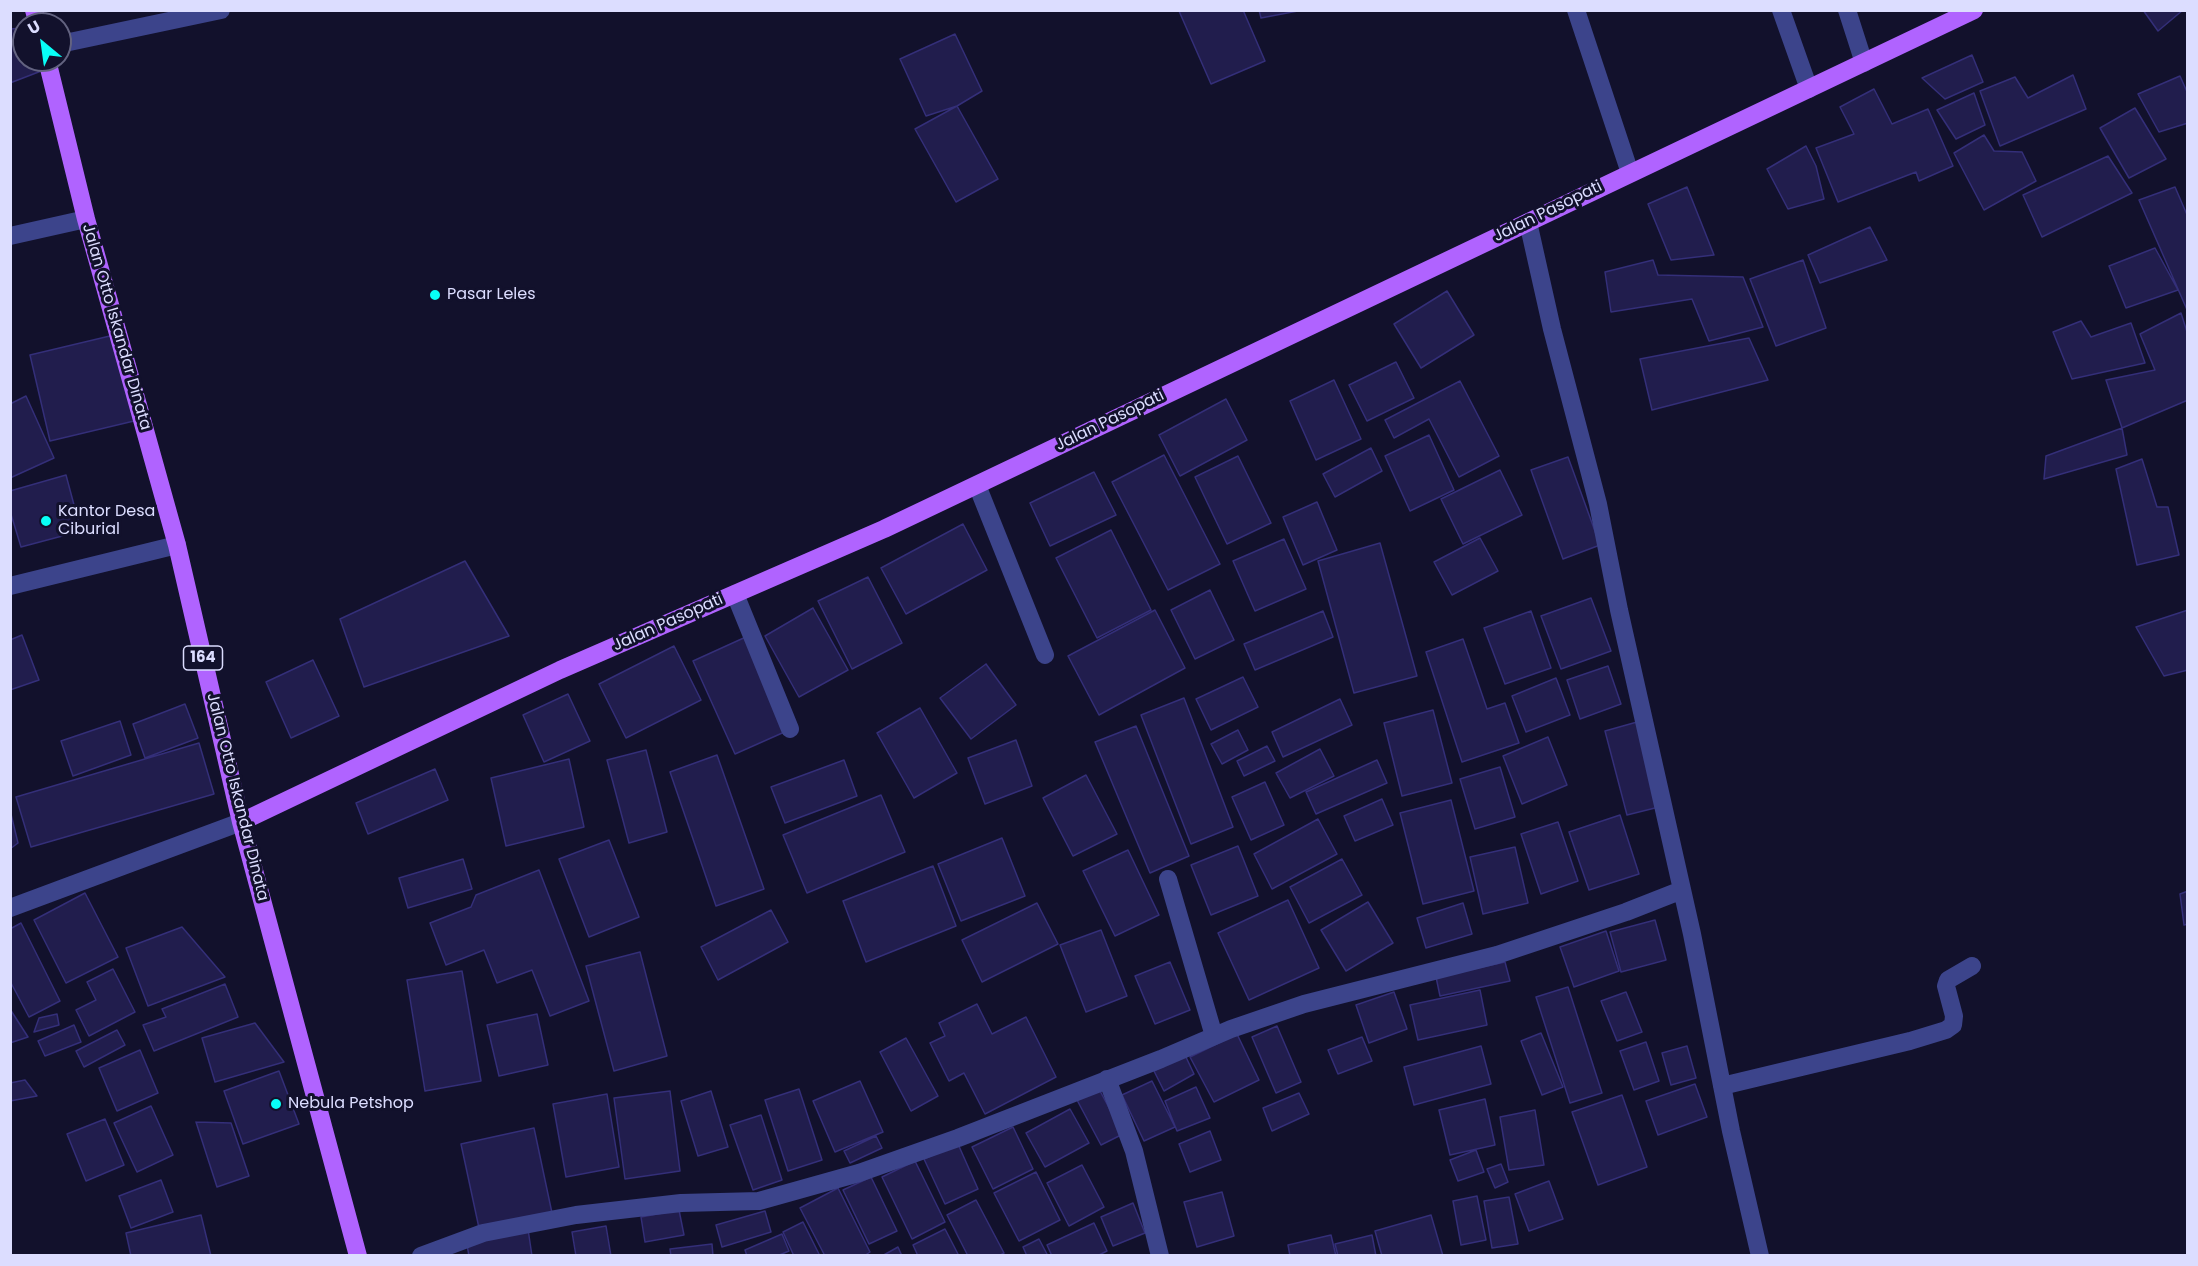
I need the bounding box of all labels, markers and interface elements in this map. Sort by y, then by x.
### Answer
north arrow [12,12,72,72]
text: U [23,15,45,40]
street label: Jalan Pasopati [1490,177,1606,247]
street label: Jalan Otto Iskandar Dinata [77,222,155,432]
place label: Pasar Leles [447,285,536,305]
marker: Pasar Leles [428,288,442,302]
street label: Jalan Pasopati [1052,386,1168,456]
place label: Kantor Desa Ciburial [58,502,155,540]
marker: Kantor Desa Ciburial [39,514,53,528]
street label: Jalan Pasopati [610,590,726,656]
road number: 164 [184,646,222,670]
street label: Jalan Otto Iskandar Dinata [202,691,272,903]
place label: Nebula Petshop [288,1094,414,1114]
marker: Nebula Petshop [269,1097,283,1111]

